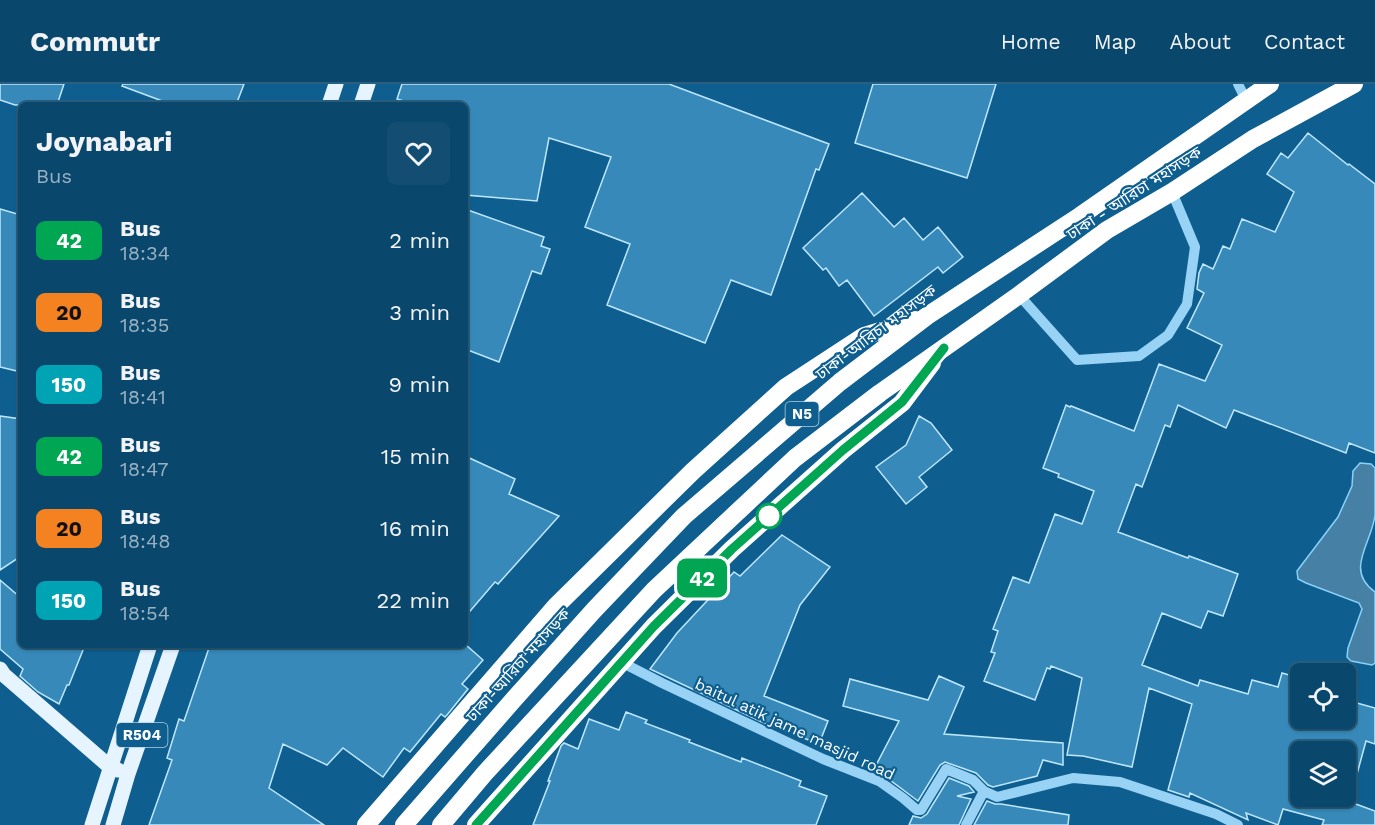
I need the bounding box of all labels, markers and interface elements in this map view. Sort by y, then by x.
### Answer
text: Commutr [30,25,160,58]
text: Home [1001,29,1061,54]
text: Map [1094,29,1137,54]
text: About [1170,29,1231,54]
text: Contact [1264,29,1345,54]
button: heart [387,122,450,185]
text: Joynabari [36,125,172,158]
street label: ঢাকা - আরিচা মহাসড়ক [1062,142,1206,244]
text: Bus [36,164,72,188]
text: Bus [120,216,160,241]
text: 42 [56,228,82,253]
text: 2 min [389,228,450,253]
text: 18:34 [120,241,170,265]
street label: ঢাকা-আরিচা মহাসড়ক [811,280,941,384]
text: Bus [120,288,160,313]
text: 20 [56,300,82,325]
text: 3 min [389,300,450,325]
text: 18:35 [120,313,169,337]
text: Bus [120,360,160,385]
text: 150 [52,372,86,397]
text: 9 min [388,372,450,397]
text: 18:41 [120,385,166,409]
road number: N5 [786,402,818,426]
text: Bus [120,432,160,457]
text: 42 [56,444,82,469]
text: 15 min [381,444,450,469]
text: 18:47 [120,457,168,481]
unlabelled marker [756,503,782,529]
text: Bus [120,504,160,529]
text: 20 [56,516,82,541]
text: 16 min [380,516,450,541]
text: 18:48 [120,529,171,553]
line badge: 42 [675,558,729,598]
text: 42 [689,566,715,591]
text: Bus [120,576,160,601]
text: 150 [52,588,86,613]
text: 22 min [376,588,450,613]
text: 18:54 [120,601,170,625]
street label: ঢাকা-আরিচা মহাসড়ক [461,604,575,726]
map controls [1290,663,1356,807]
button: locate [1290,663,1356,729]
street label: baitul atik jame masjid road [692,674,898,784]
road number: R504 [116,723,168,747]
button: layers [1290,741,1356,807]

